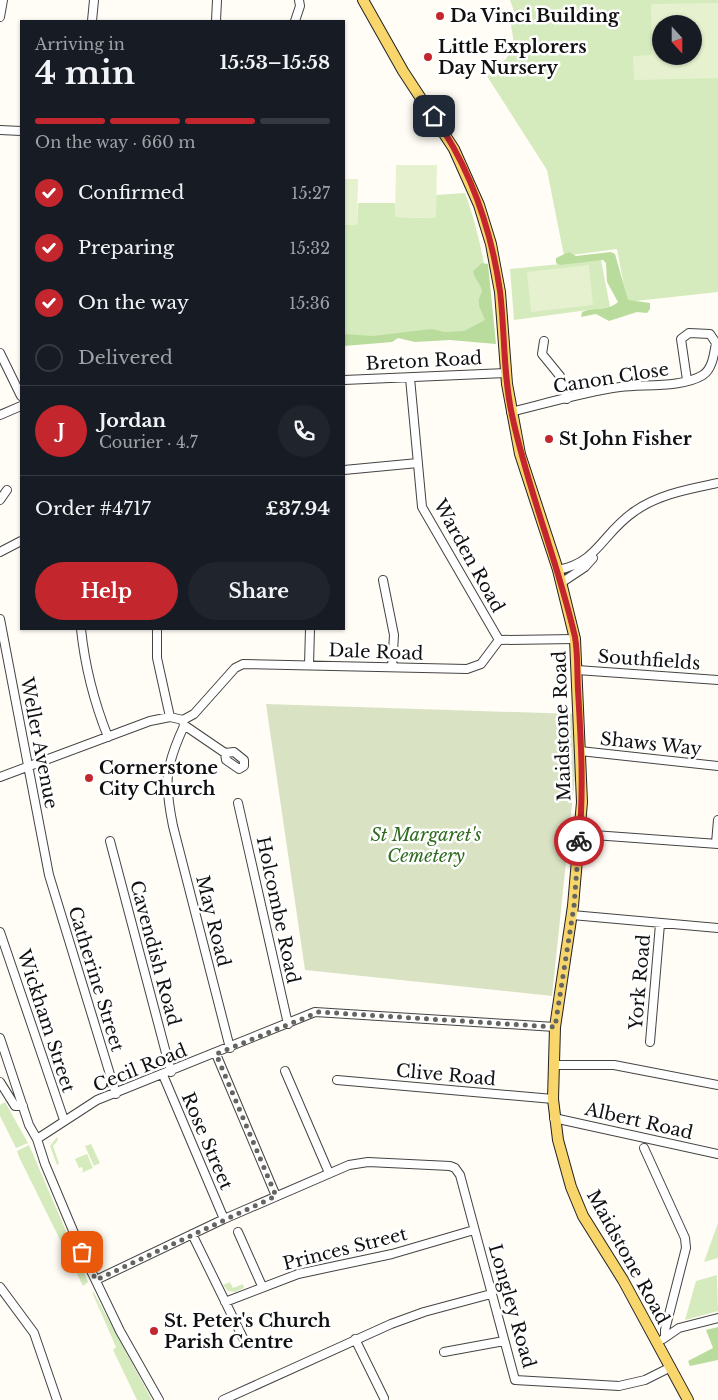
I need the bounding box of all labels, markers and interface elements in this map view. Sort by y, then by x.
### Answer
place label: Da Vinci Building [450,5,620,27]
marker: Da Vinci Building [434,10,446,22]
north arrow [652,15,702,65]
map controls [652,15,702,65]
text: Arriving in [35,34,125,54]
place label: Little Explorers Day Nursery [438,36,587,79]
text: 15:53–15:58 [219,51,330,74]
marker: Little Explorers Day Nursery [422,51,434,63]
text: 4 min [35,53,135,93]
pin [413,95,455,137]
icon: home [420,102,448,130]
text: On the way · 660 m [35,132,195,152]
icon: check [35,179,63,207]
text: Confirmed [78,181,184,204]
text: 15:27 [291,183,330,203]
icon: check [35,234,63,262]
text: Preparing [78,236,174,259]
text: 15:32 [290,238,330,258]
icon: check [35,289,63,317]
text: On the way [78,291,189,314]
text: 15:36 [289,293,330,313]
text: Delivered [78,346,173,369]
street label: Breton Road [365,347,483,375]
street label: Canon Close [552,358,670,398]
button: phone [278,405,330,457]
text: Jordan [99,409,166,432]
text: J [57,419,65,442]
place label: St John Fisher [559,428,692,450]
text: Courier · 4.7 [99,432,198,452]
marker: St John Fisher [543,433,555,445]
street label: Warden Road [428,495,509,616]
text: Order #4717 [35,497,151,520]
text: £37.94 [265,497,330,520]
button: Help [35,562,178,620]
button: Share [188,562,330,620]
street label: Dale Road [328,639,424,665]
street label: Southfields [597,645,701,675]
street label: Maidstone Road [548,650,576,802]
street label: Weller Avenue [15,675,63,810]
street label: Shaws Way [599,728,703,760]
place label: Cornerstone City Church [99,757,218,800]
marker: Cornerstone City Church [83,772,95,784]
courier [554,816,604,866]
park label: St Margaret's Cemetery [370,824,482,867]
icon: bike [565,827,593,855]
street label: Holcombe Road [252,835,304,985]
street label: May Road [191,873,235,969]
street label: Cavendish Road [125,878,185,1028]
street label: Catherine Street [63,904,129,1054]
street label: York Road [625,933,655,1032]
street label: Wickham Street [12,946,80,1095]
street label: Cecil Road [90,1039,190,1097]
street label: Clive Road [395,1060,497,1090]
street label: Rose Street [177,1089,237,1193]
street label: Albert Road [582,1098,695,1144]
street label: Maidstone Road [582,1186,674,1328]
street label: Princes Street [281,1223,409,1275]
pin [61,1231,103,1273]
icon: bag [68,1238,96,1266]
street label: Longley Road [484,1241,540,1371]
place label: St. Peter's Church Parish Centre [164,1310,331,1353]
marker: St. Peter's Church Parish Centre [148,1325,160,1337]

